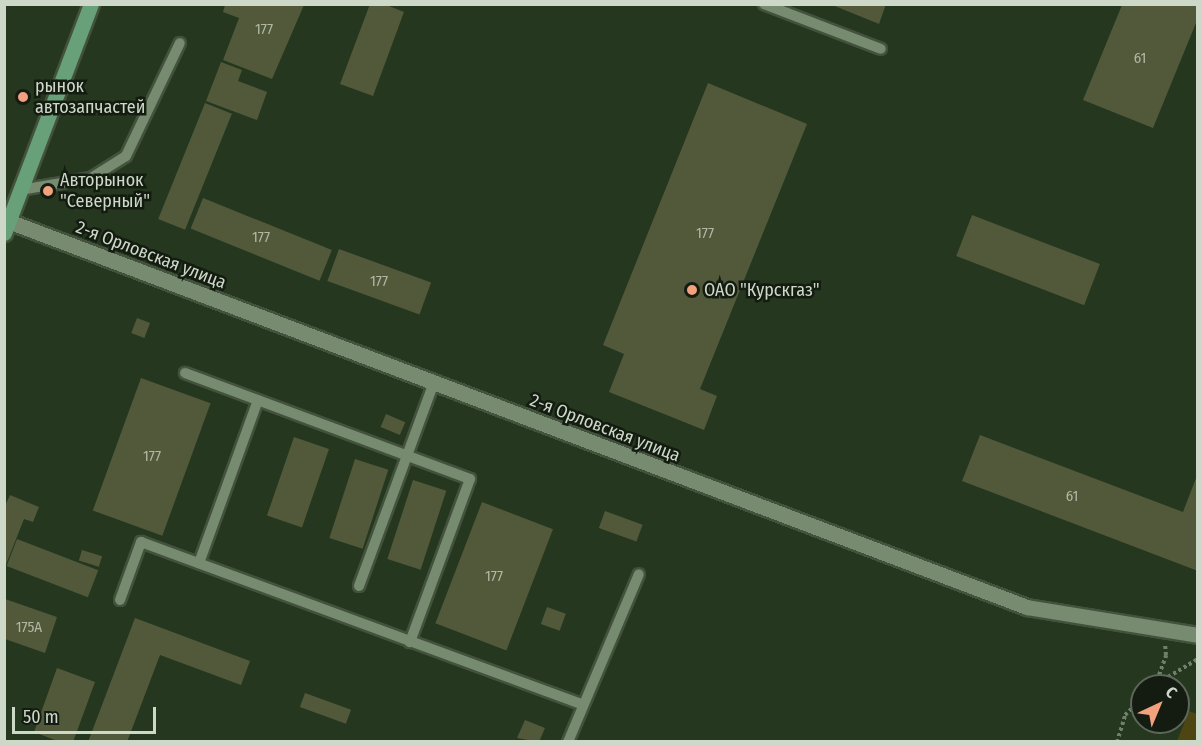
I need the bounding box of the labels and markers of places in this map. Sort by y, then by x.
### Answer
place label: рынок автозапчастей [35,76,145,118]
marker: рынок автозапчастей [16,90,30,104]
place label: Авторынок "Северный" [60,170,150,213]
marker: Авторынок "Северный" [41,184,55,198]
place label: ОАО "Курскгаз" [704,279,820,301]
marker: ОАО "Курскгаз" [685,283,699,297]

